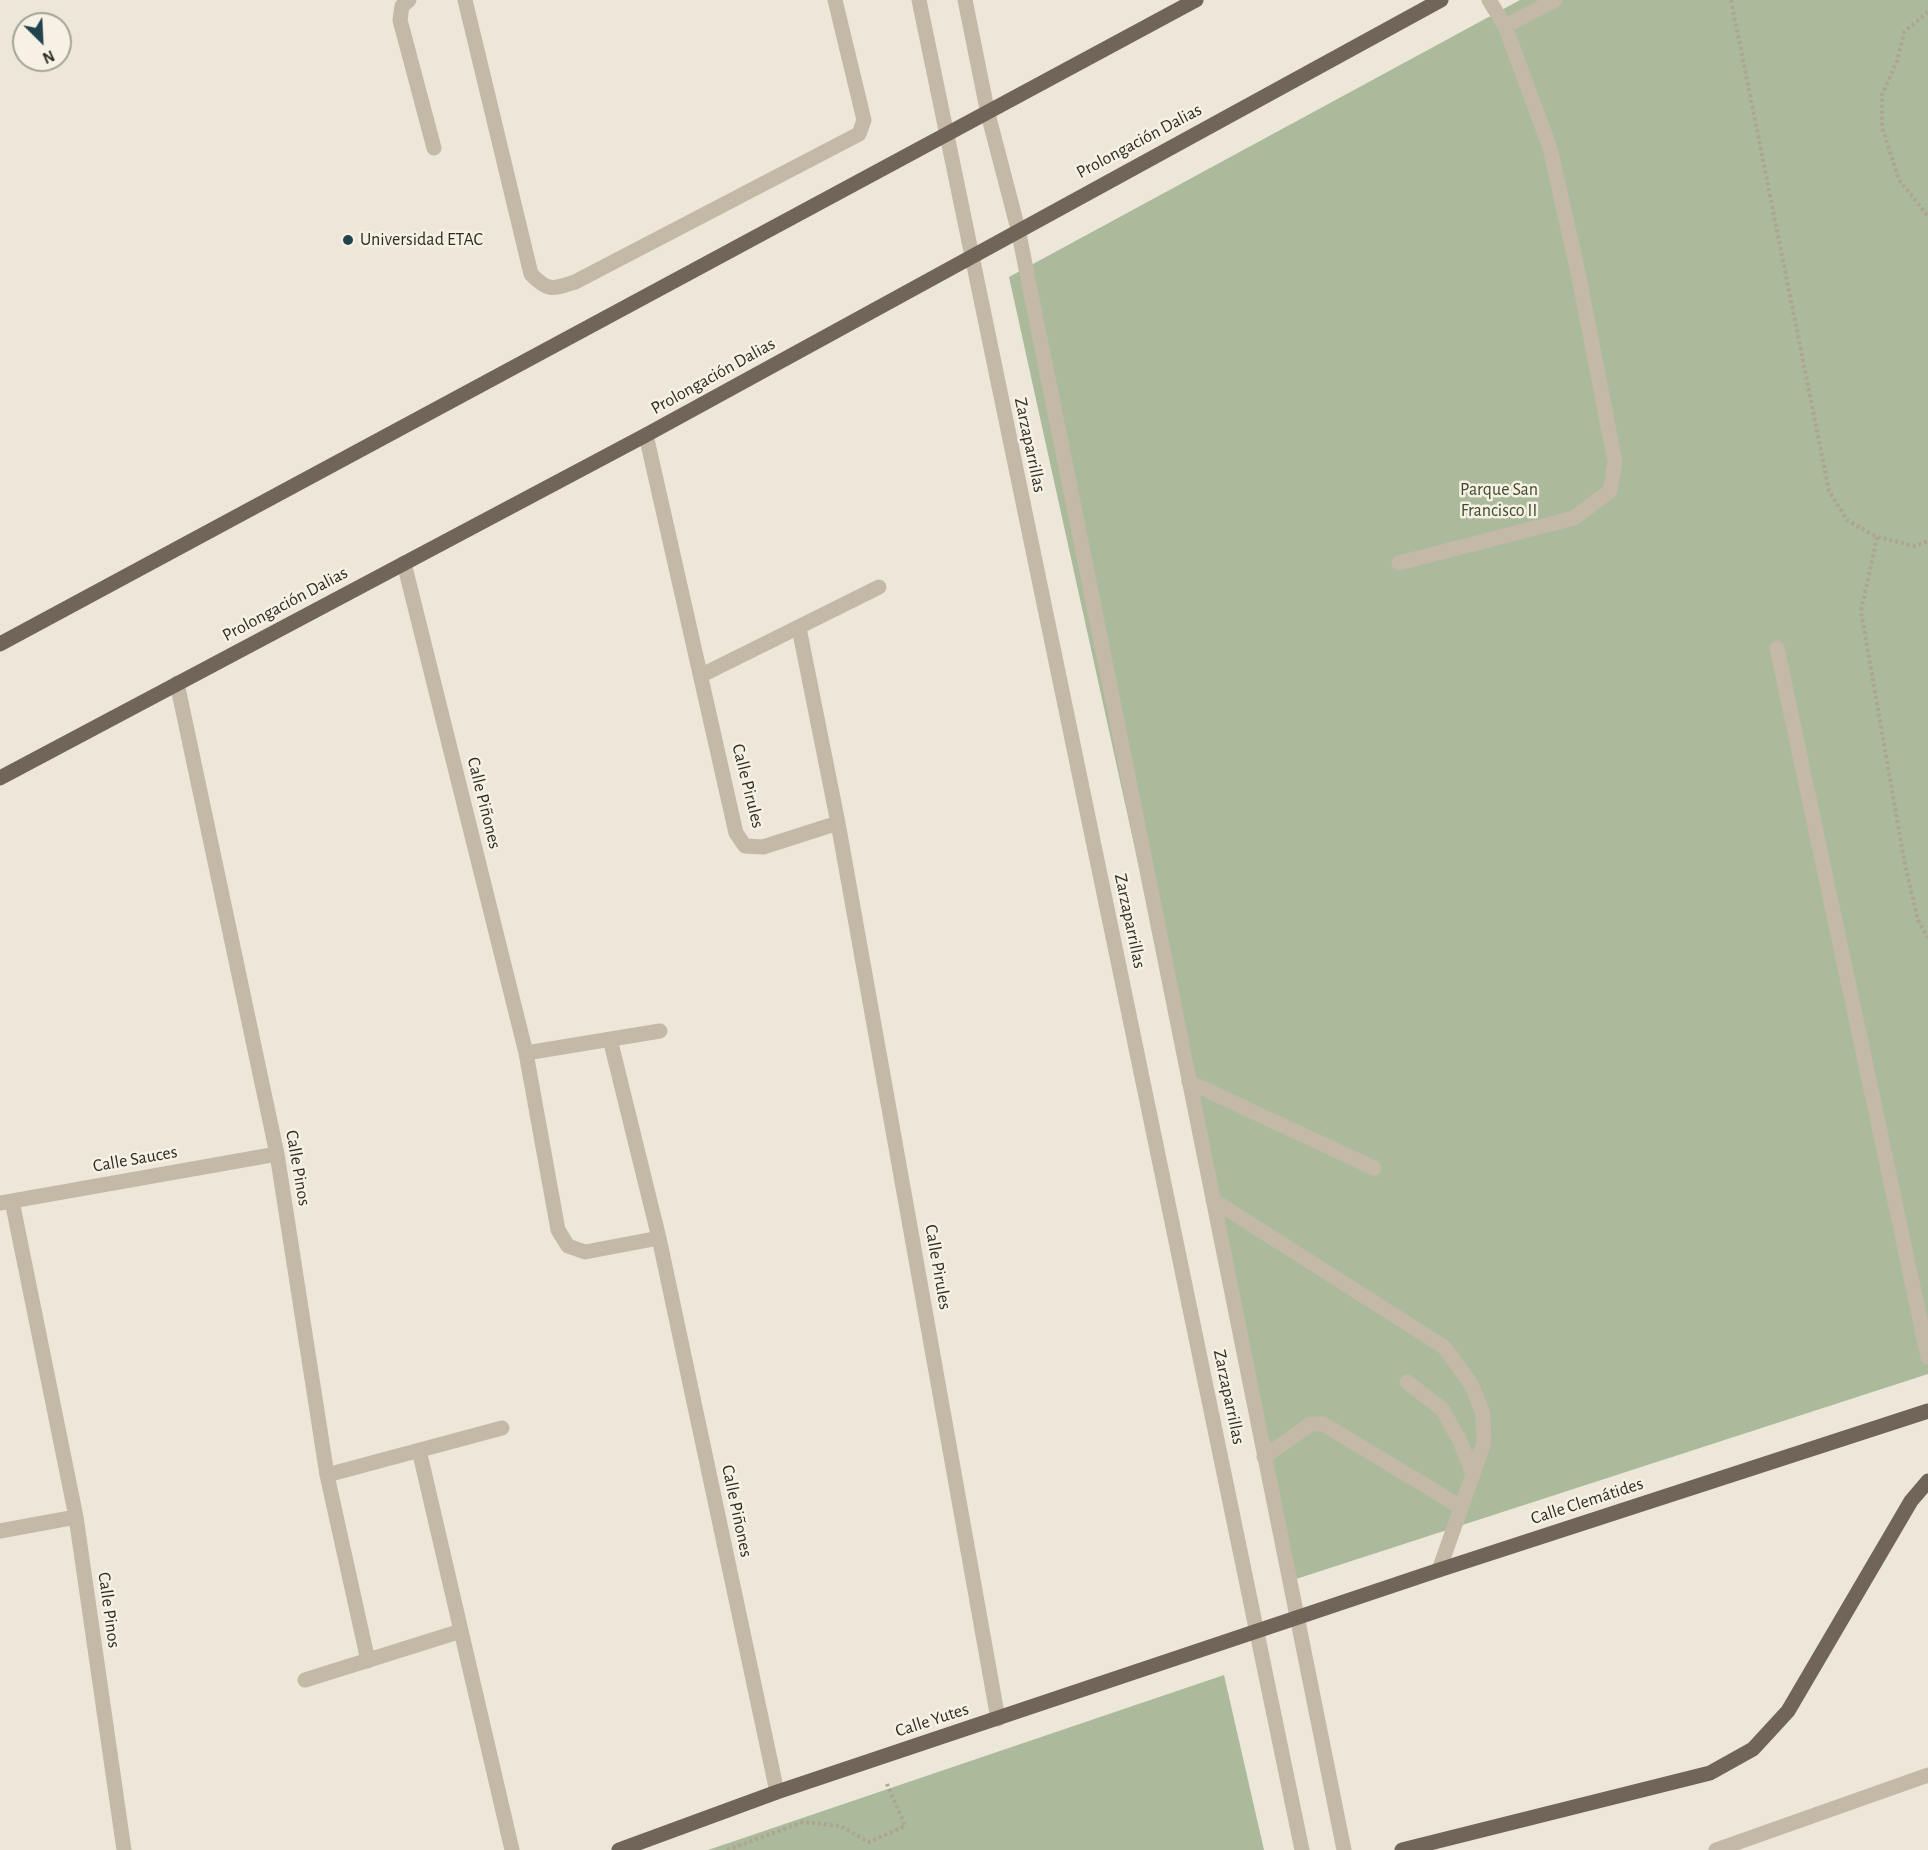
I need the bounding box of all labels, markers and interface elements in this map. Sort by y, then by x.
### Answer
north arrow [12,12,72,72]
text: N [40,47,57,66]
street label: Prolongación Dalias [1073,99,1205,183]
place label: Universidad ETAC [360,229,483,251]
marker: Universidad ETAC [341,233,355,247]
street label: Prolongación Dalias [647,333,779,419]
street label: Zarzaparrillas [1009,396,1051,494]
park label: Parque San Francisco II [1460,479,1538,522]
street label: Prolongación Dalias [219,562,351,646]
street label: Calle Pirules [727,742,769,830]
street label: Calle Piñones [462,755,506,851]
street label: Zarzaparrillas [1109,872,1151,970]
street label: Calle Pinos [281,1129,315,1207]
street label: Calle Sauces [91,1141,179,1177]
street label: Calle Pirules [920,1223,956,1311]
street label: Zarzaparrillas [1208,1348,1250,1446]
street label: Calle Piñones [717,1463,757,1559]
street label: Calle Clemátides [1528,1473,1646,1529]
street label: Calle Pinos [93,1571,125,1649]
street label: Calle Yutes [893,1698,971,1742]

